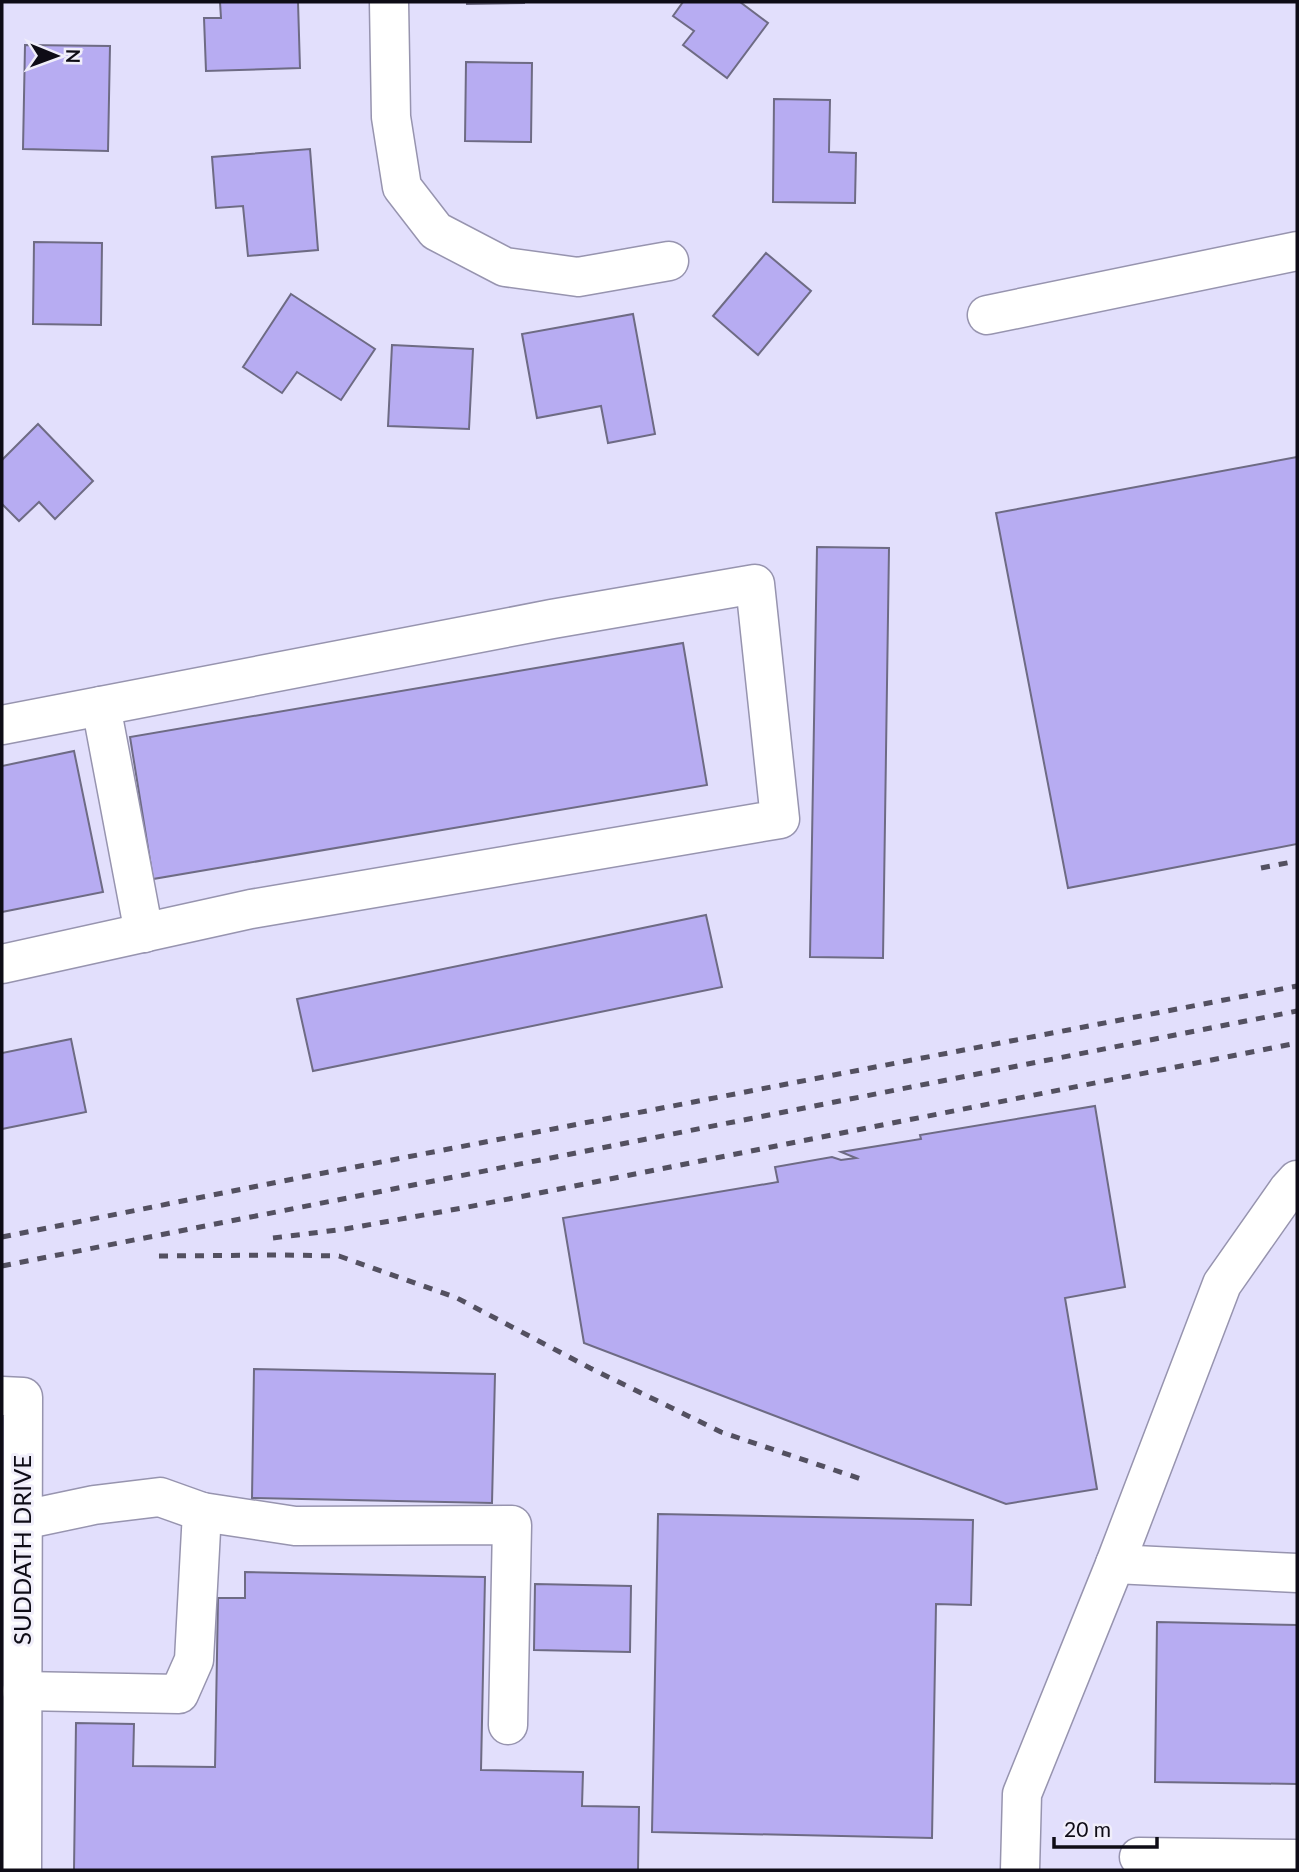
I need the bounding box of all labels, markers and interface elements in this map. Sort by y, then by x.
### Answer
north arrow [21,21,91,91]
text: N [62,49,85,64]
street label: SUDDATH DRIVE [7,1455,36,1645]
scale bar [1054,1806,1157,1850]
text: 20 m [1064,1816,1111,1841]

